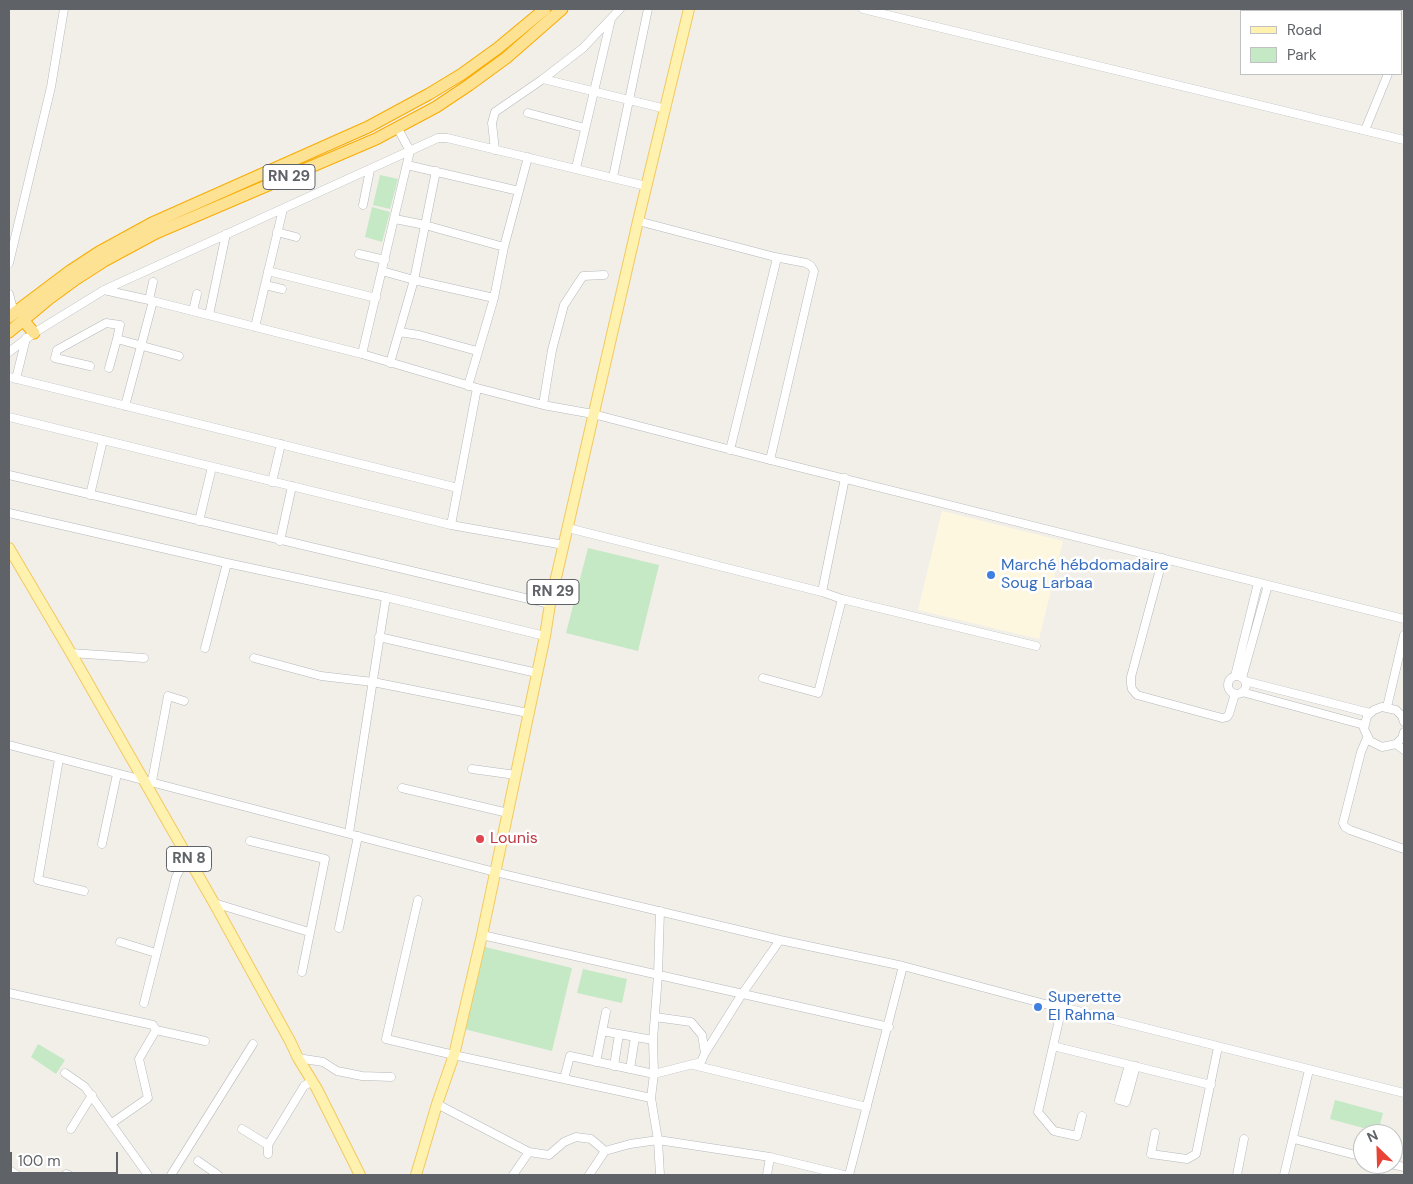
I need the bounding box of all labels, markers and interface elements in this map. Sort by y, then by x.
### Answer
legend [1240,10,1403,75]
text: Road [1287,20,1322,40]
text: Park [1287,45,1317,65]
road number: RN 29 [263,164,315,190]
place label: Marché hébdomadaire Soug Larbaa [1001,556,1169,594]
marker: Marché hébdomadaire Soug Larbaa [985,569,997,581]
road number: RN 29 [527,580,579,604]
place label: Lounis [490,829,538,849]
marker: Lounis [474,833,486,845]
road number: RN 8 [166,846,212,872]
place label: Superette El Rahma [1048,988,1121,1026]
marker: Superette El Rahma [1032,1001,1044,1013]
north arrow [1353,1124,1403,1174]
text: N [1364,1126,1381,1147]
scale bar [12,1142,120,1174]
text: 100 m [18,1151,61,1171]

